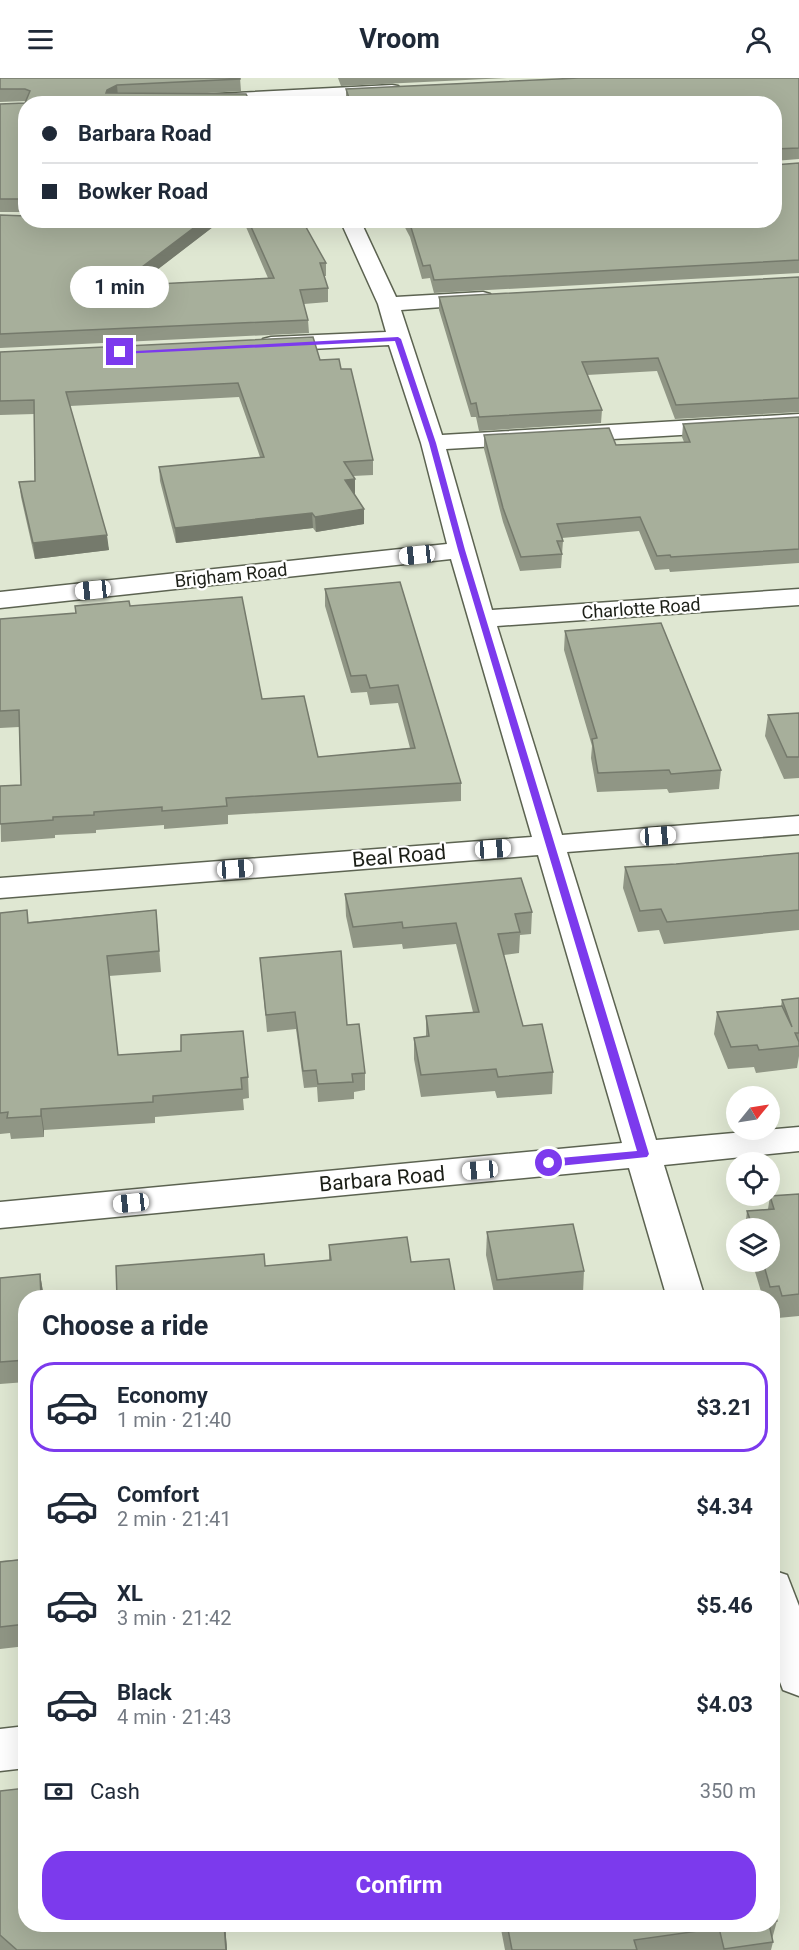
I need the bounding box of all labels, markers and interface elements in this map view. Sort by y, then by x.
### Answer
icon: menu [24,23,57,56]
text: Vroom [359,23,440,55]
icon: person [742,23,775,56]
text: Barbara Road [78,121,212,146]
text: Bowker Road [78,179,208,204]
callout: 1 min [70,265,170,307]
text: 1 min [94,275,145,299]
route end [106,338,133,365]
car [398,544,436,566]
street label: Brigham Road [174,559,288,591]
car [74,579,112,601]
street label: Charlotte Road [581,593,701,623]
car [639,826,677,846]
car [474,839,512,859]
street label: Beal Road [351,840,447,872]
car [216,859,254,879]
north arrow [726,1086,780,1140]
map controls [726,1086,780,1272]
route start [535,1149,562,1176]
button: locate [726,1152,780,1206]
car [461,1159,499,1181]
street label: Barbara Road [318,1162,446,1196]
car [112,1192,150,1214]
button: layers [726,1218,780,1272]
text: Choose a ride [42,1310,208,1342]
icon: car [45,1380,99,1434]
text: Economy [117,1383,208,1408]
text: $3.21 [696,1395,753,1420]
text: 1 min · 21:40 [117,1408,232,1432]
icon: car [45,1479,99,1533]
text: Comfort [117,1482,199,1507]
text: $4.34 [696,1494,753,1519]
text: 2 min · 21:41 [117,1507,232,1531]
icon: car [45,1578,99,1632]
text: XL [117,1581,143,1606]
text: $5.46 [696,1593,753,1618]
text: 3 min · 21:42 [117,1606,232,1630]
icon: car [45,1677,99,1731]
text: Black [117,1680,172,1705]
text: $4.03 [696,1692,753,1717]
text: 4 min · 21:43 [117,1705,232,1729]
icon: cash [42,1775,75,1808]
text: Cash [90,1779,140,1804]
text: 350 m [700,1779,756,1803]
button: Confirm [42,1851,756,1920]

